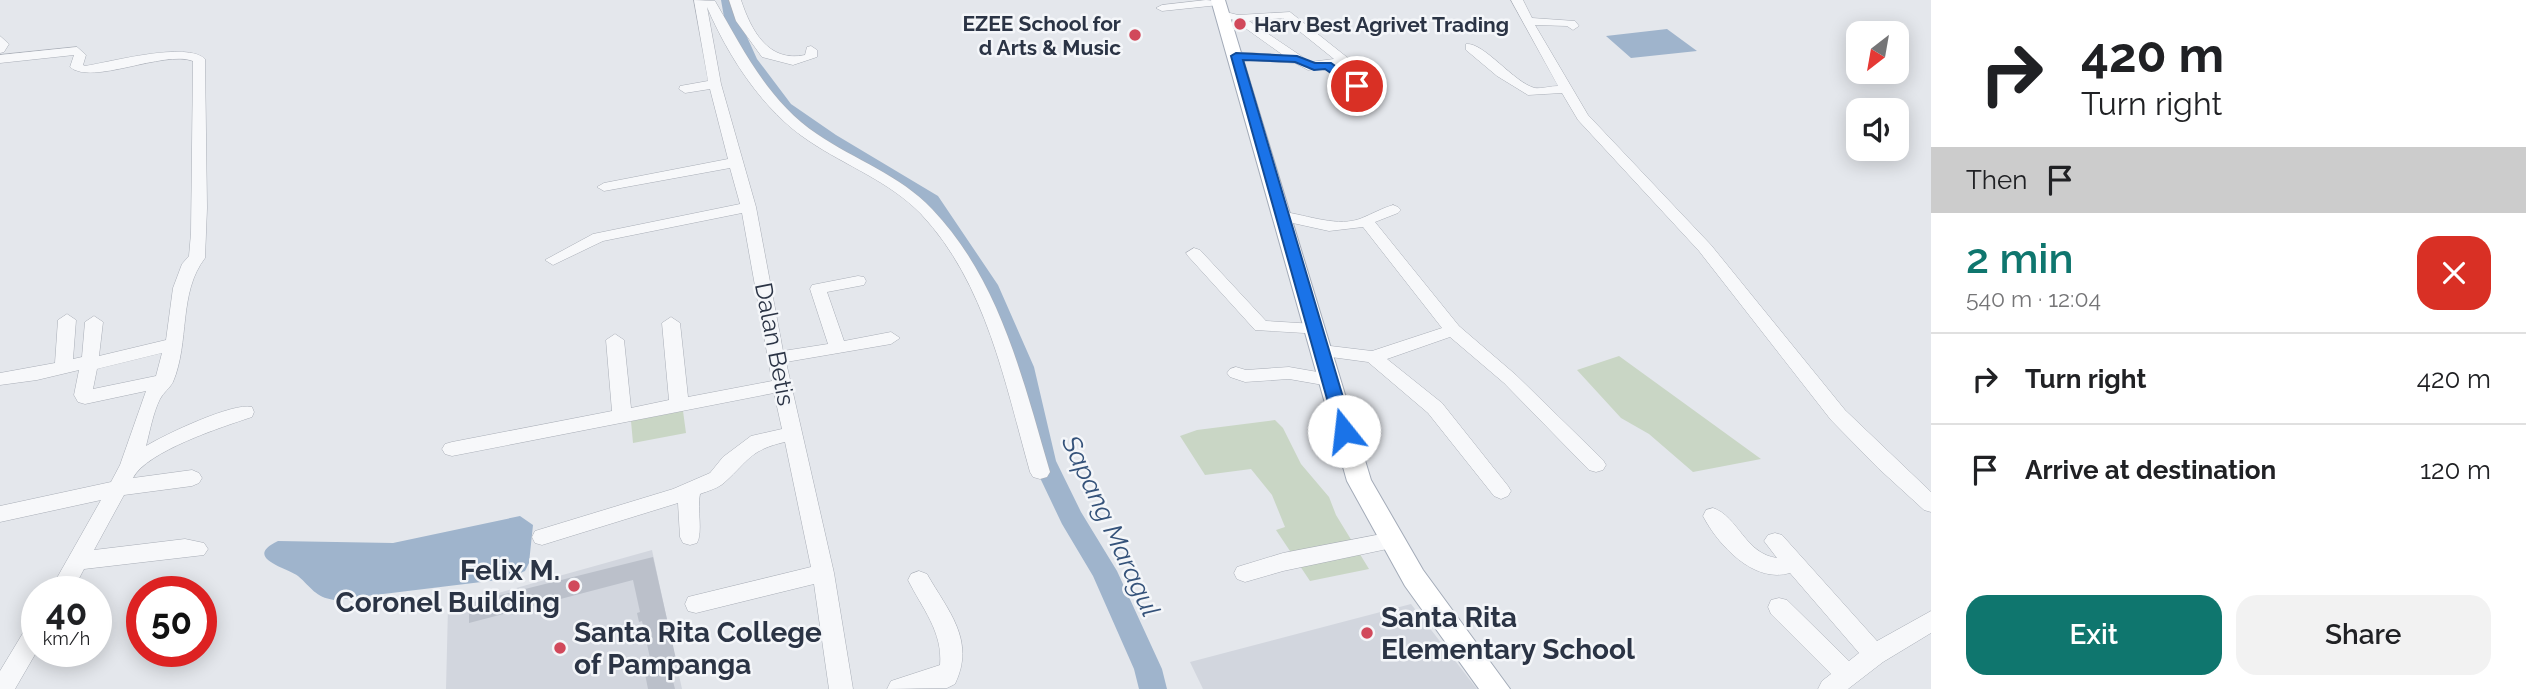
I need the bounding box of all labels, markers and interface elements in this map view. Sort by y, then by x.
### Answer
place label: EZEE School for d Arts & Music [962,11,1121,60]
place label: Harv Best Agrivet Trading [1254,12,1509,37]
marker: Harv Best Agrivet Trading [1232,16,1248,32]
north arrow [1846,21,1909,84]
map controls [1846,21,1909,161]
text: 420 m [2081,26,2224,83]
marker: EZEE School for d Arts & Music [1127,27,1143,43]
icon: right [1966,28,2057,119]
pin [1327,56,1387,116]
icon: arrive [1338,67,1376,105]
text: Turn right [2081,85,2222,122]
button: sound [1846,98,1909,161]
icon: arrive [2041,161,2079,199]
text: Then [1966,165,2027,195]
text: 2 min [1966,234,2074,283]
button: close [2417,236,2491,310]
street label: Dalan Betis [749,280,801,408]
text: 540 m · 12:04 [1966,285,2101,312]
icon: right [1966,360,2004,398]
text: Turn right [2025,364,2146,394]
text: 420 m [2417,364,2491,394]
position arrow [1307,394,1381,468]
water label: Sapang Maragul [1055,430,1166,621]
icon: arrive [1966,451,2004,489]
text: Arrive at destination [2025,455,2276,485]
text: 120 m [2420,455,2491,485]
place label: Felix M. Coronel Building [336,554,560,619]
speed limit sign: 50 [126,576,217,667]
marker: Felix M. Coronel Building [566,578,582,594]
text: 40 [46,592,87,633]
button: Exit [1966,595,2222,675]
button: Share [2236,595,2491,675]
place label: Santa Rita Elementary School [1381,601,1635,666]
place label: Santa Rita College of Pampanga [574,616,822,681]
marker: Santa Rita Elementary School [1359,625,1375,641]
text: km/h [43,628,90,649]
marker: Santa Rita College of Pampanga [552,640,568,656]

